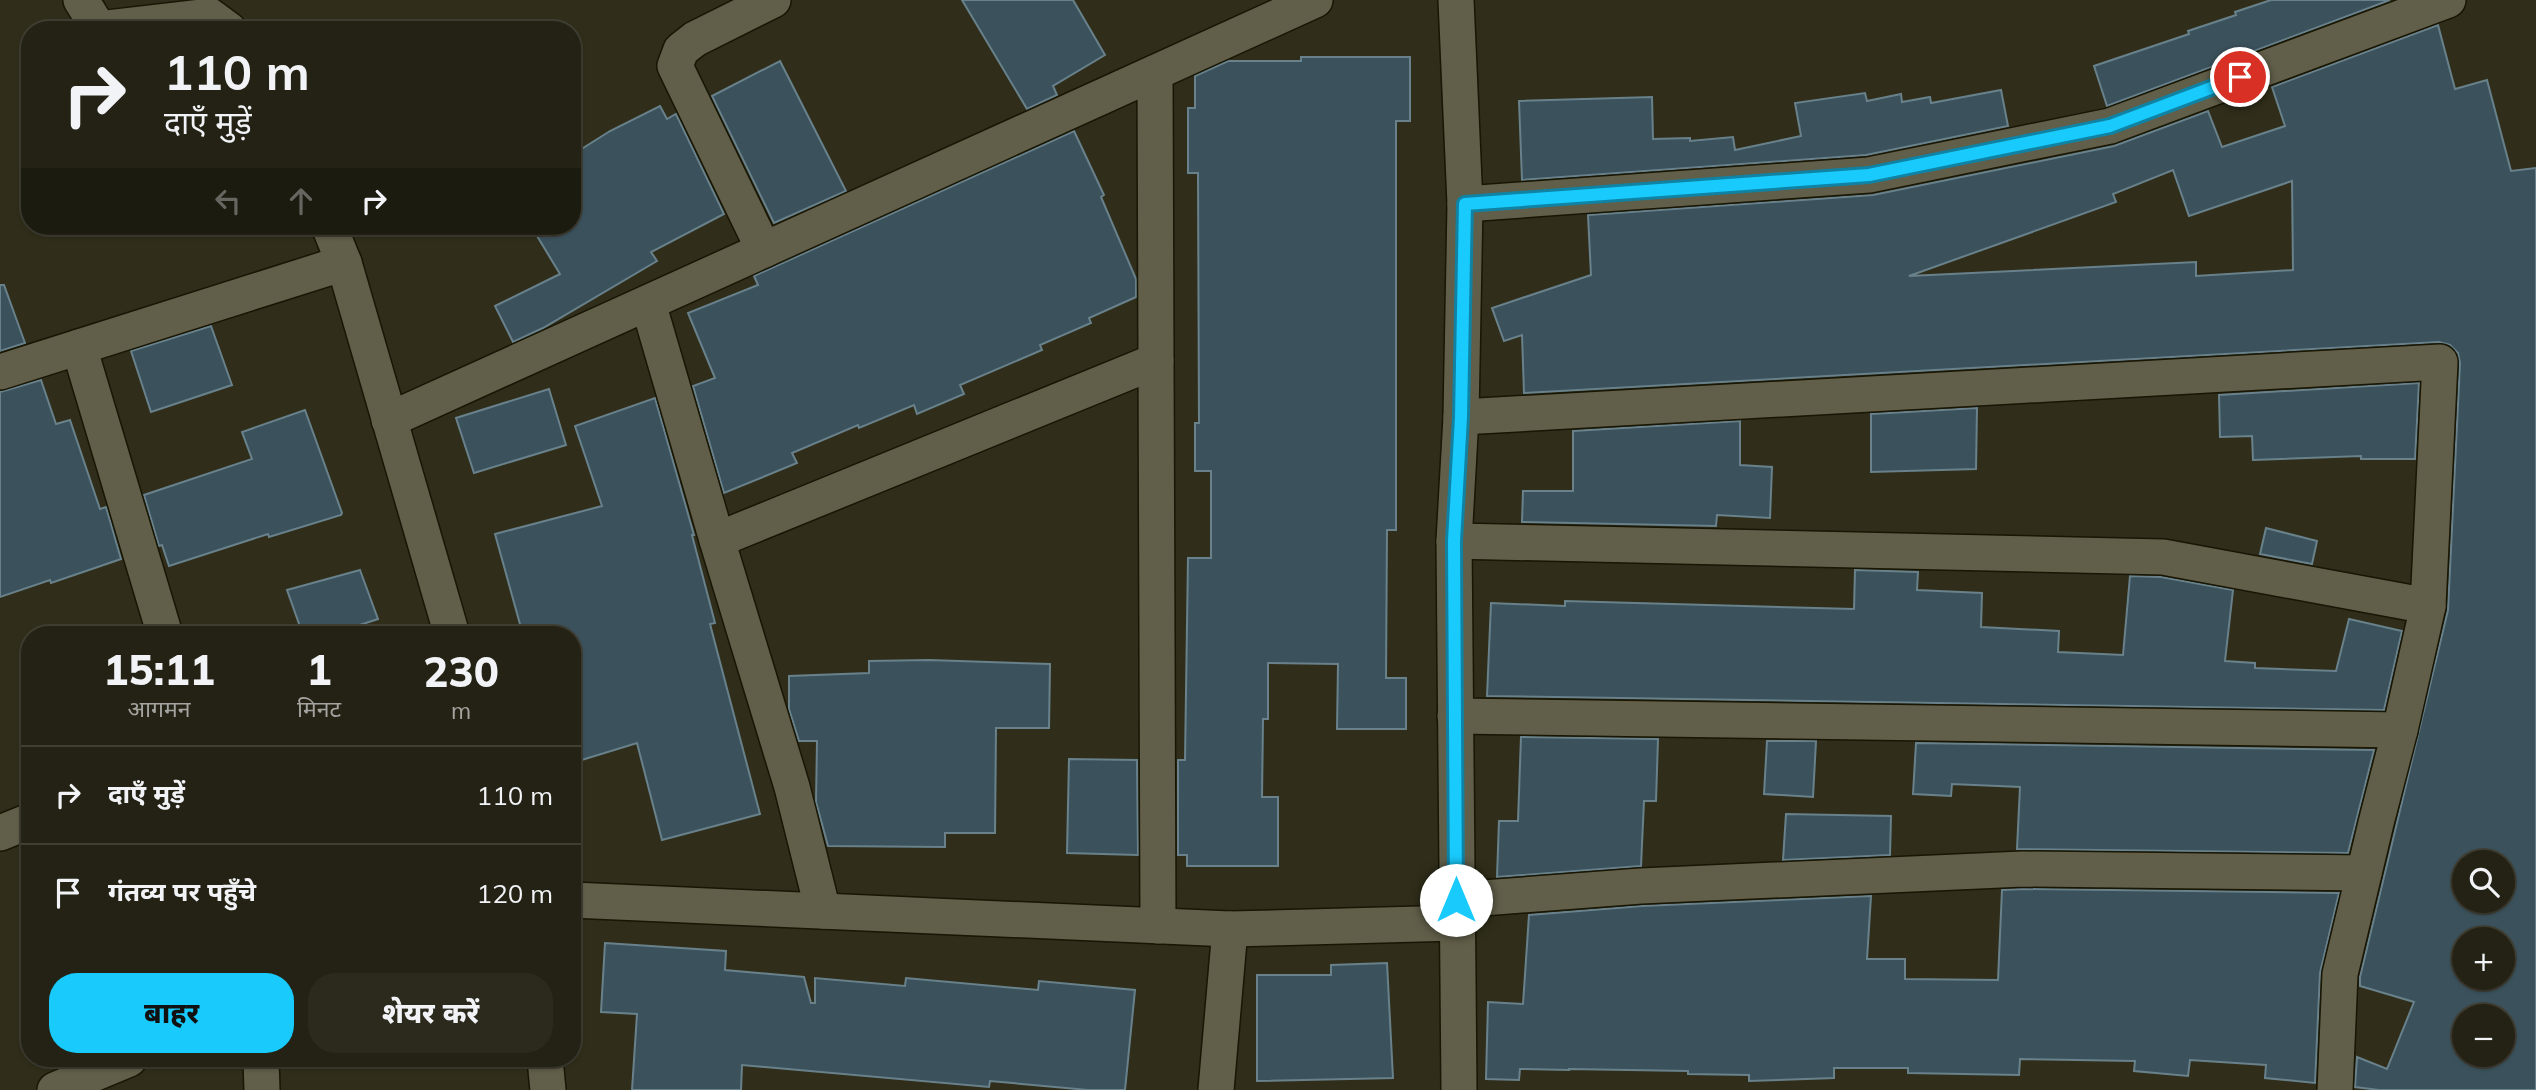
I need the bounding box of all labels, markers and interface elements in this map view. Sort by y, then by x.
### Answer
text: 110 m [164,41,310,102]
pin [2210,47,2270,107]
icon: right [49,49,140,140]
icon: arrive [2221,58,2259,96]
text: दाएँ मुड़ें [164,102,252,142]
icon: left [209,182,247,220]
icon: ahead [282,182,320,220]
icon: right [355,182,393,220]
text: 15:11 [103,643,215,696]
text: 1 [306,643,332,696]
text: 230 [423,645,499,698]
text: आगमन [128,694,191,723]
text: मिनट [297,694,341,723]
text: m [451,696,471,725]
icon: right [49,776,87,814]
text: दाएँ मुड़ें [108,777,185,810]
text: 110 m [477,779,553,812]
map controls [2452,850,2515,1067]
button: search [2452,850,2515,913]
position arrow [1419,863,1493,937]
icon: arrive [49,874,87,912]
text: गंतव्य पर पहुँचे [108,875,256,908]
text: 120 m [477,877,553,910]
button: + [2452,927,2515,990]
button: बाहर [49,973,294,1053]
button: शेयर करें [308,973,553,1053]
button: − [2452,1004,2515,1067]

